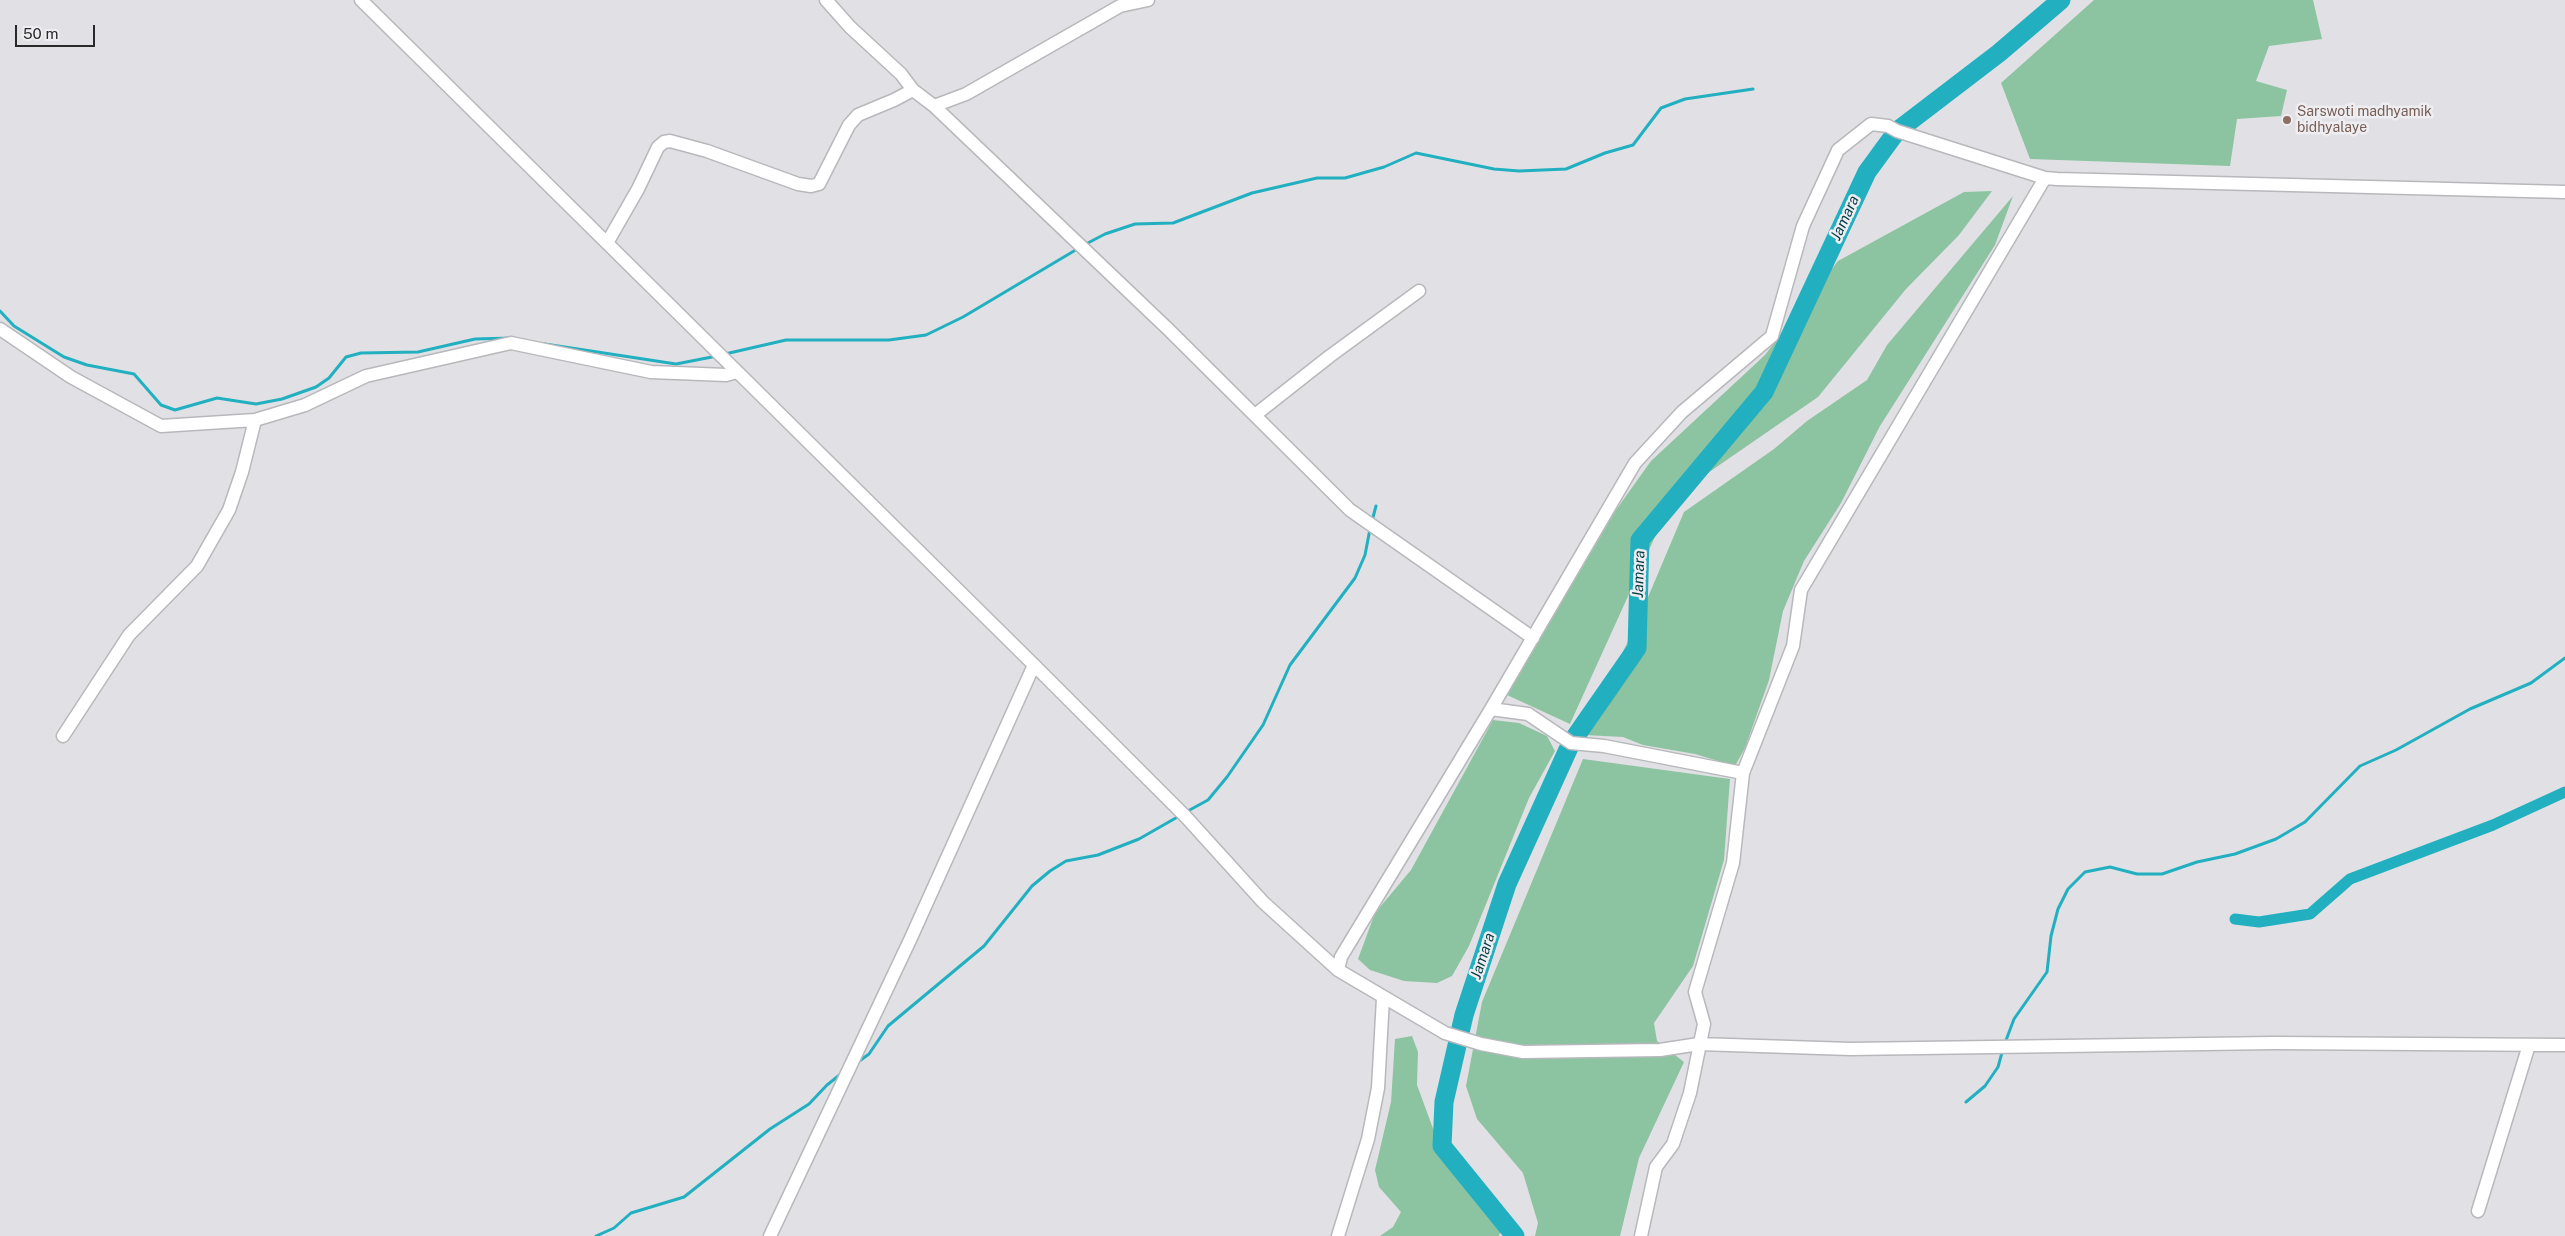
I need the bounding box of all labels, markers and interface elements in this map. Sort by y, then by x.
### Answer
scale bar [18,15,98,47]
text: 50 m [23,25,58,42]
place label: Sarswoti madhyamik bidhyalaye [2297,104,2432,136]
marker: Sarswoti madhyamik bidhyalaye [2281,114,2293,126]
water label: Jamara [1827,193,1863,243]
water label: Jamara [1629,550,1649,598]
water label: Jamara [1467,931,1499,981]

